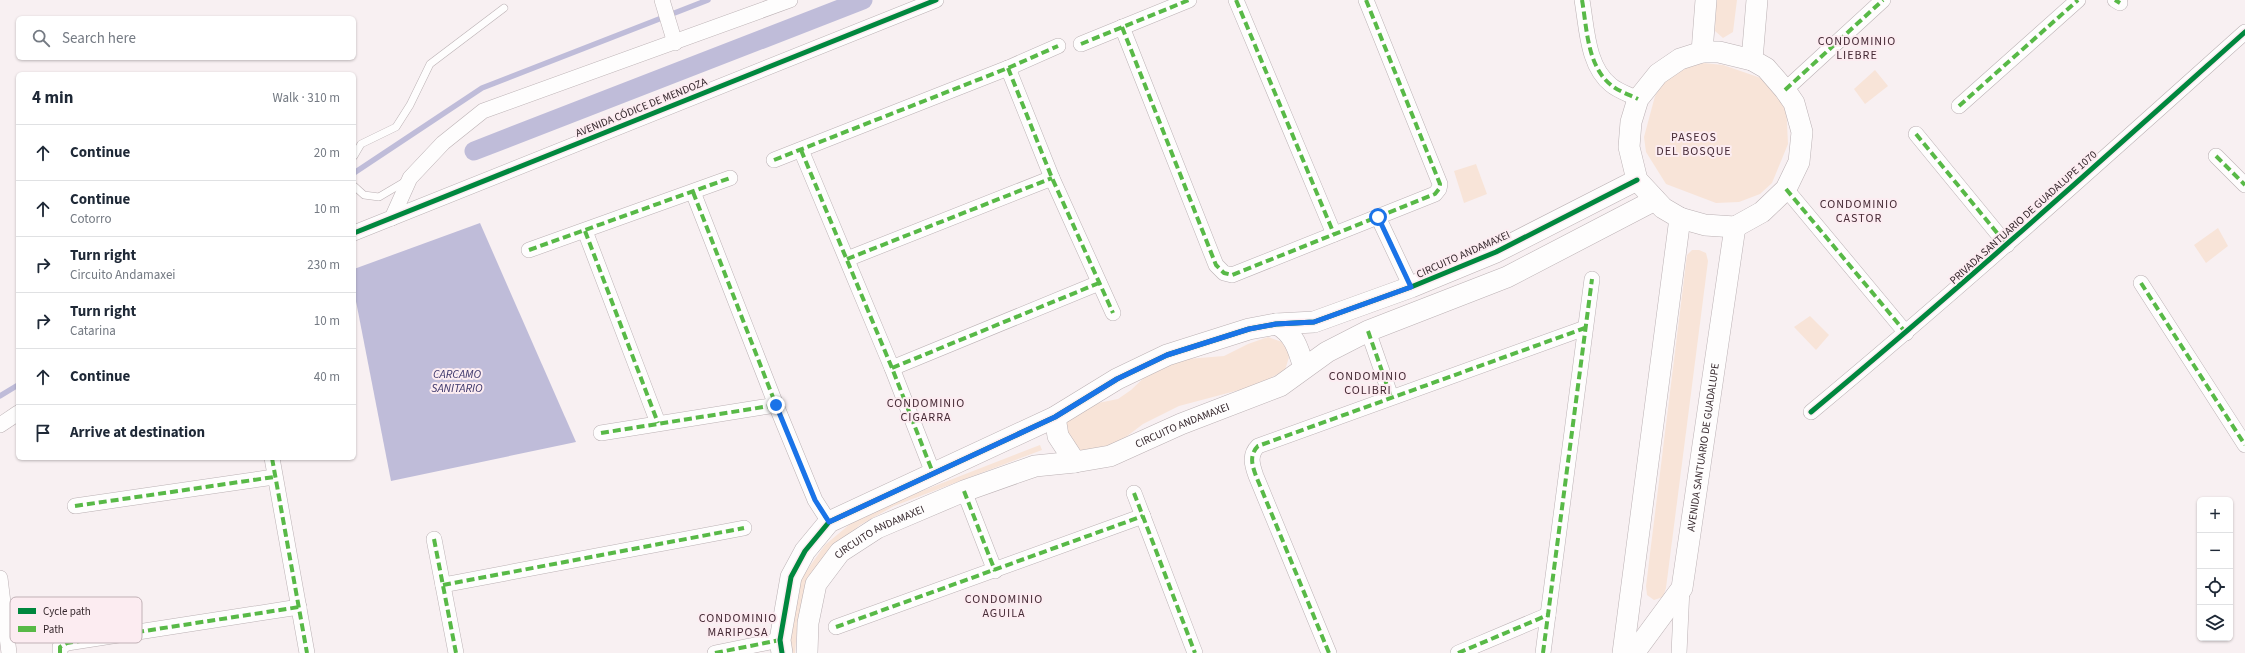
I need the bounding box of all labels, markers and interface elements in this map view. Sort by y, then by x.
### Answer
search box [16,16,356,60]
icon: search [30,27,52,49]
text: Search here [62,28,136,49]
district label: CONDOMINIO LIEBRE [1818,33,1896,64]
street label: AVENIDA CÓDICE DE MENDOZA [573,74,709,141]
text: 4 min [32,86,73,110]
text: Walk · 310 m [272,89,340,107]
district label: PASEOS DEL BOSQUE [1656,129,1732,160]
icon: ahead [32,142,54,164]
text: Continue [70,142,130,163]
text: 20 m [314,144,340,162]
street label: PRIVADA SANTUARIO DE GUADALUPE 1070 [1946,147,2100,288]
text: Continue [70,189,130,210]
district label: CONDOMINIO CASTOR [1820,196,1898,227]
icon: ahead [32,198,54,220]
text: 10 m [314,200,340,218]
route start [1369,208,1387,226]
text: Cotorro [70,210,111,228]
street label: CIRCUITO ANDAMAXEI [1414,227,1512,282]
text: Turn right [70,245,136,266]
icon: right [32,254,54,276]
text: 230 m [307,256,340,274]
text: Circuito Andamaxei [70,266,176,284]
text: Turn right [70,301,136,322]
icon: right [32,310,54,332]
text: 10 m [314,312,340,330]
text: Catarina [70,322,116,340]
street label: AVENIDA SANTUARIO DE GUADALUPE [1683,362,1723,533]
icon: ahead [32,366,54,388]
text: Continue [70,366,130,387]
water label: CARCAMO SANITARIO [431,366,483,397]
text: 40 m [314,368,340,386]
district label: CONDOMINIO COLIBRI [1329,368,1407,399]
district label: CONDOMINIO CIGARRA [887,395,965,426]
route end [767,396,785,414]
street label: CIRCUITO ANDAMAXEI [1133,399,1232,452]
icon: arrive [32,422,54,444]
text: Arrive at destination [70,422,205,443]
map controls [2197,497,2233,641]
button: + [2197,497,2233,533]
street label: CIRCUITO ANDAMAXEI [831,502,927,562]
button: − [2197,533,2233,569]
button: locate [2197,569,2233,605]
district label: CONDOMINIO AGUILA [965,591,1043,622]
legend [10,597,142,643]
text: Cycle path [43,604,91,619]
button: layers [2197,605,2233,641]
district label: CONDOMINIO MARIPOSA [699,610,777,641]
text: Path [43,622,64,637]

